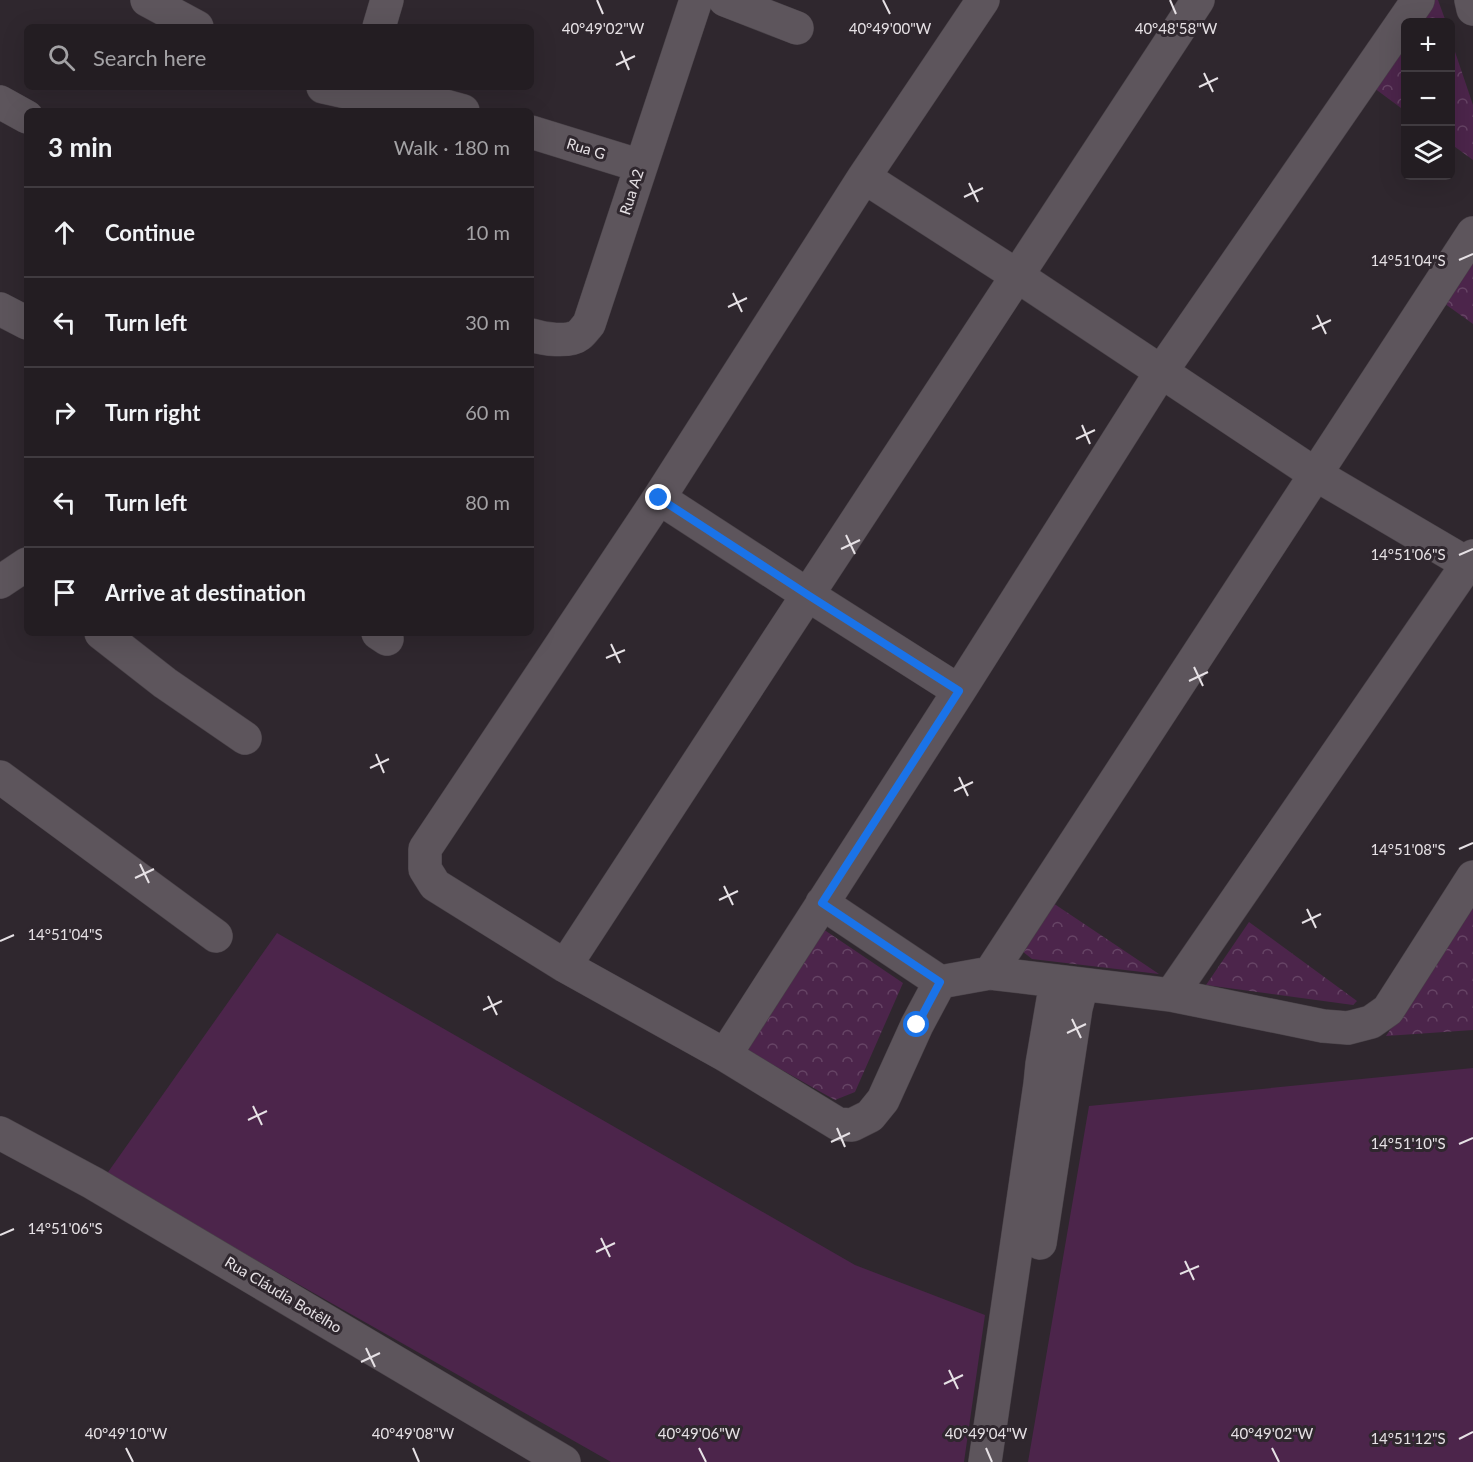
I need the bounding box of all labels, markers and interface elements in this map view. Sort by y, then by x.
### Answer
map controls [1401,18,1455,180]
button: + [1401,18,1455,72]
text: 40°49'02"W [562,19,645,37]
text: 40°49'00"W [849,19,932,37]
text: 40°48'58"W [1135,19,1218,37]
search box [24,24,534,90]
icon: search [45,41,78,74]
text: Search here [93,44,206,71]
button: − [1401,72,1455,126]
button: layers [1401,126,1455,180]
text: 3 min [48,131,112,163]
street label: Rua G [565,134,608,162]
text: Walk · 180 m [394,135,510,159]
street label: Rua A2 [615,167,647,217]
icon: ahead [48,216,81,249]
text: Continue [105,219,195,246]
text: 10 m [465,220,510,244]
text: 14°51'04"S [1370,251,1446,269]
icon: left [48,306,81,339]
text: Turn left [105,309,187,336]
text: 30 m [465,310,510,334]
icon: right [48,396,81,429]
text: Turn right [105,399,200,426]
text: 60 m [465,400,510,424]
route end [645,484,671,510]
icon: left [48,486,81,519]
text: Turn left [105,489,187,516]
text: 80 m [465,490,510,514]
text: 14°51'06"S [1370,545,1446,563]
icon: arrive [48,576,81,609]
text: Arrive at destination [105,579,306,606]
text: 14°51'08"S [1370,840,1446,858]
text: 14°51'04"S [27,925,103,943]
route start [903,1011,929,1037]
text: 14°51'10"S [1370,1134,1446,1152]
text: 14°51'06"S [27,1219,103,1237]
street label: Rua Cláudia Botêlho [222,1252,345,1336]
text: 40°49'10"W [85,1424,168,1442]
text: 40°49'08"W [372,1424,455,1442]
text: 40°49'06"W [658,1424,741,1442]
text: 40°49'04"W [945,1424,1028,1442]
text: 40°49'02"W [1231,1424,1314,1442]
text: 14°51'12"S [1370,1429,1446,1447]

